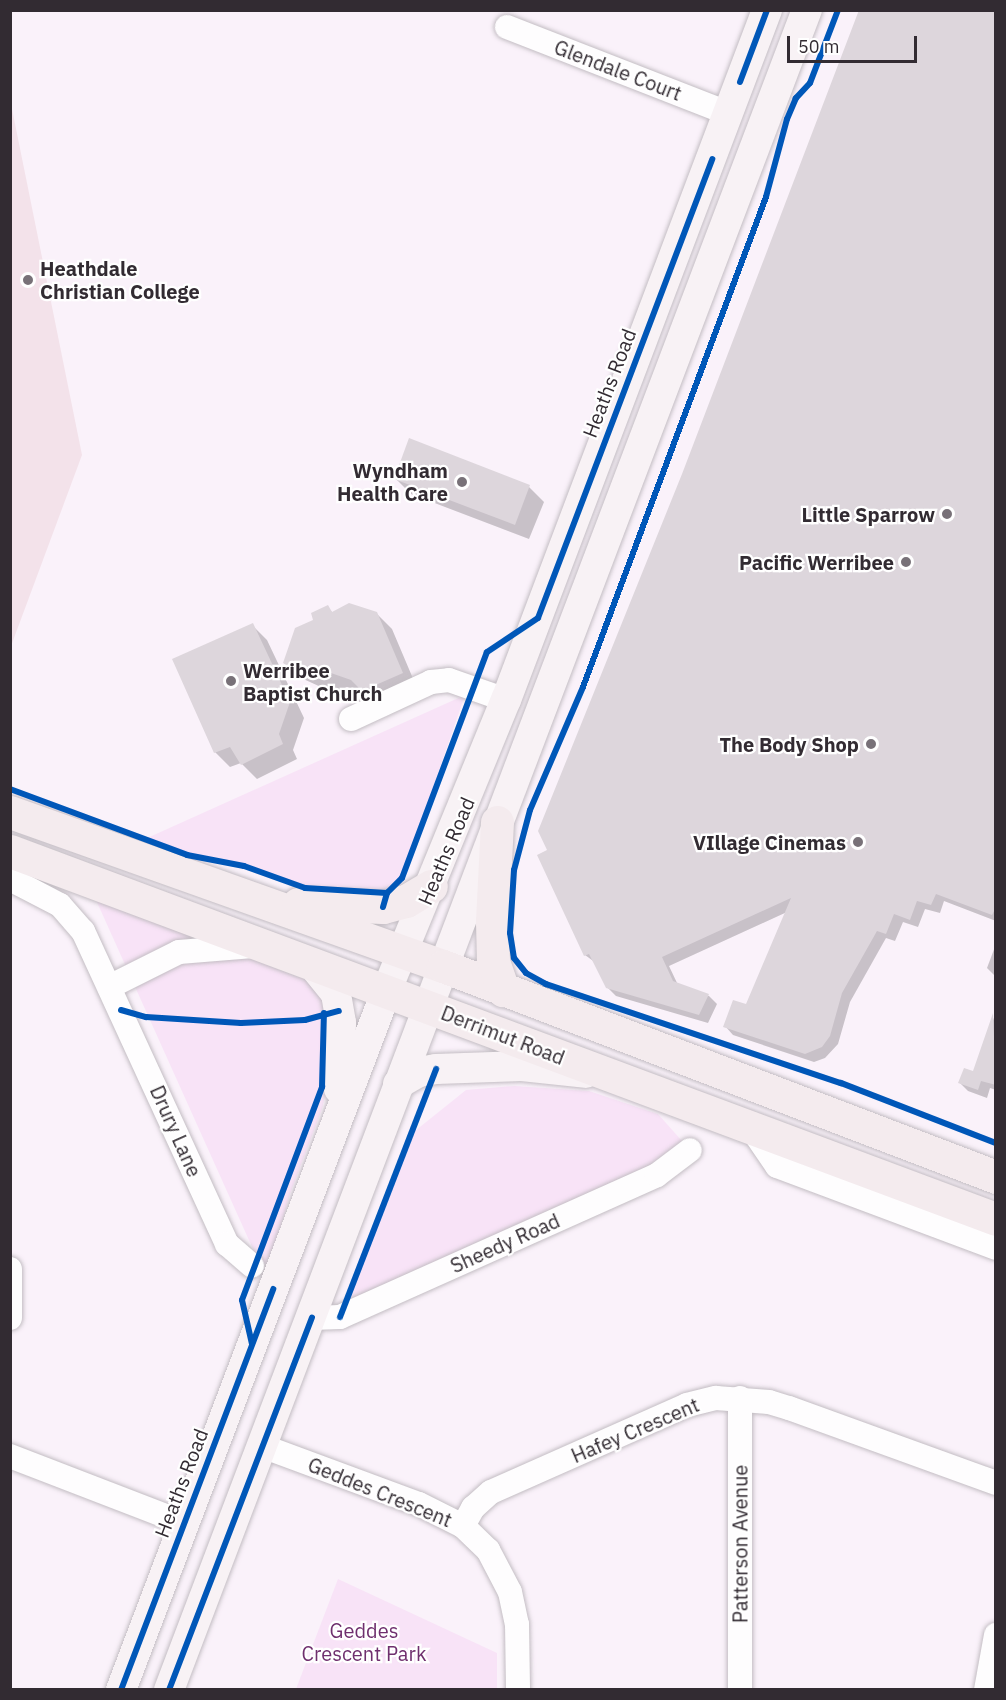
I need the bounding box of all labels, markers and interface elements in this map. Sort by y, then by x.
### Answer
scale bar [790,24,920,62]
street label: Glendale Court [551,35,685,105]
text: 50 m [798,35,840,58]
place label: Heathdale Christian College [40,256,200,303]
marker: Heathdale Christian College [21,273,35,287]
street label: Heaths Road [577,325,641,441]
place label: Wyndham Health Care [337,458,448,505]
marker: Wyndham Health Care [453,473,471,491]
place label: Little Sparrow [801,502,935,526]
marker: Little Sparrow [940,507,954,521]
place label: Pacific Werribee [739,550,894,574]
marker: Pacific Werribee [899,555,913,569]
place label: Werribee Baptist Church [243,658,383,705]
marker: Werribee Baptist Church [224,674,238,688]
place label: The Body Shop [719,732,859,756]
marker: The Body Shop [864,737,878,751]
street label: Heaths Road [413,794,479,908]
place label: VIllage Cinemas [693,830,846,854]
marker: VIllage Cinemas [851,835,865,849]
street label: Derrimut Road [438,1000,568,1070]
street label: Drury Lane [145,1082,207,1180]
street label: Sheedy Road [447,1208,563,1278]
street label: Hafey Crescent [567,1392,703,1468]
street label: Heaths Road [149,1425,213,1541]
street label: Geddes Crescent [304,1452,456,1532]
street label: Patterson Avenue [728,1465,752,1623]
park label: Geddes Crescent Park [302,1619,426,1666]

